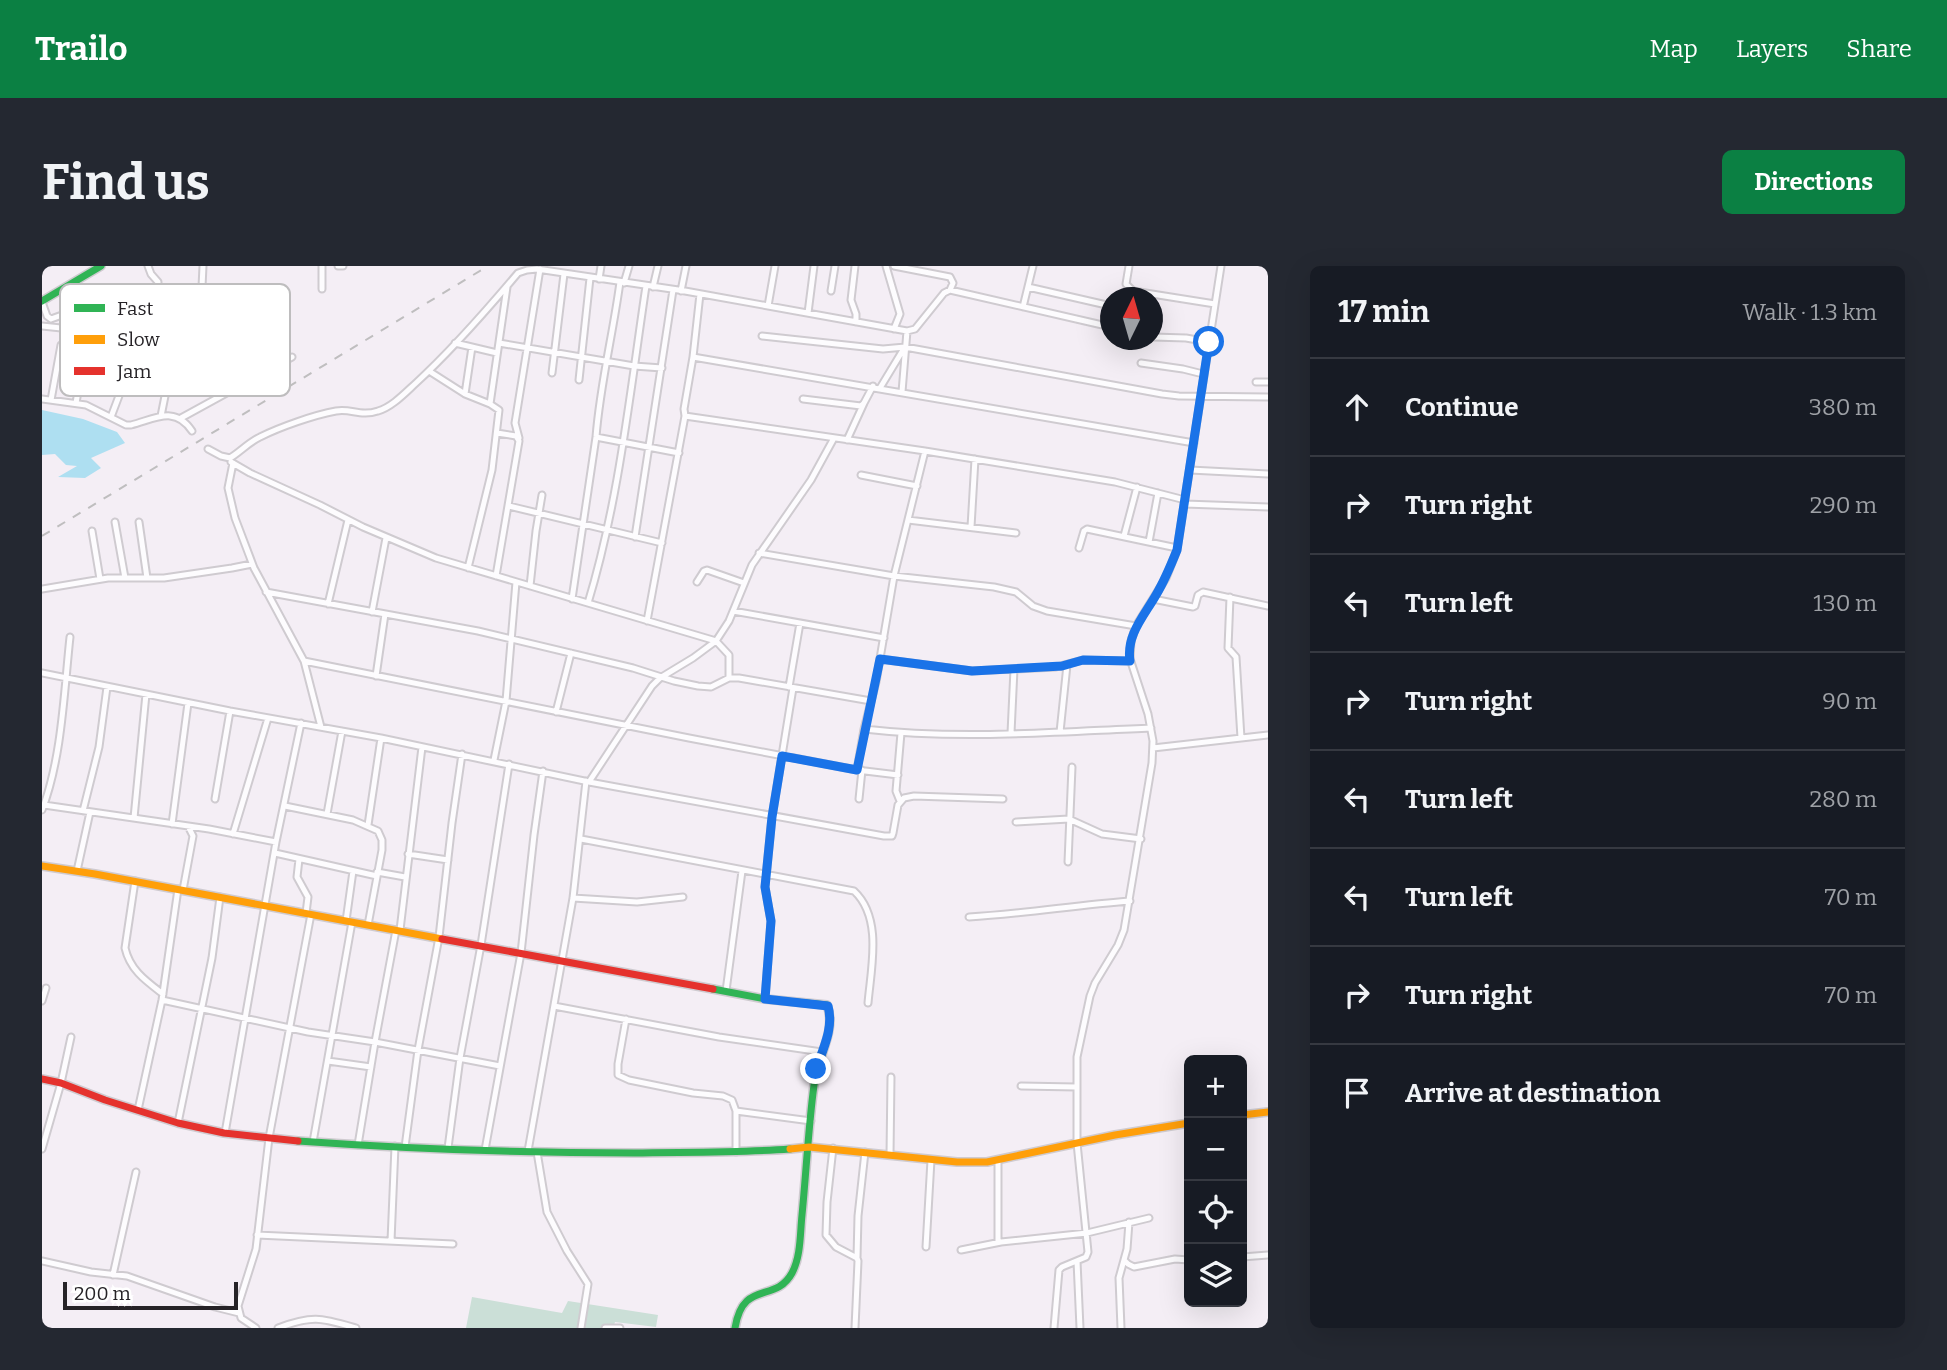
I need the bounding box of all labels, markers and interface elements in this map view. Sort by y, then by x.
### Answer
text: Trailo [35,29,128,69]
text: Map [1650,35,1698,63]
text: Layers [1736,35,1808,63]
text: Share [1846,35,1912,63]
button: Directions [1722,150,1905,214]
text: Find us [42,153,210,212]
legend [60,284,290,396]
north arrow [1100,287,1163,350]
text: 17 min [1338,294,1430,330]
text: Fast [117,297,154,320]
text: Walk · 1.3 km [1743,298,1877,326]
route start [1193,326,1224,357]
text: Slow [117,328,160,351]
text: Jam [116,360,151,383]
icon: ahead [1338,388,1376,426]
text: Continue [1405,392,1519,423]
text: 380 m [1809,393,1877,421]
icon: right [1338,486,1376,524]
text: Turn right [1405,490,1532,521]
text: 290 m [1810,491,1877,519]
icon: left [1338,584,1376,622]
text: Turn left [1405,588,1513,619]
text: 130 m [1813,589,1877,617]
icon: right [1338,682,1376,720]
text: Turn right [1405,686,1532,717]
text: 90 m [1822,687,1877,715]
icon: left [1338,780,1376,818]
text: Turn left [1405,784,1513,815]
text: 280 m [1809,785,1877,813]
icon: left [1338,878,1376,916]
text: Turn left [1405,882,1513,913]
text: 70 m [1825,883,1877,911]
icon: right [1338,976,1376,1014]
text: Turn right [1405,980,1532,1011]
text: 70 m [1825,981,1877,1009]
route end [800,1053,831,1084]
map controls [1184,1055,1247,1307]
button: + [1184,1055,1247,1118]
icon: arrive [1338,1074,1376,1112]
text: Arrive at destination [1405,1078,1660,1109]
button: − [1184,1118,1247,1181]
button: locate [1184,1181,1247,1244]
button: layers [1184,1244,1247,1307]
scale bar [63,1279,238,1311]
text: 200 m [74,1282,131,1305]

